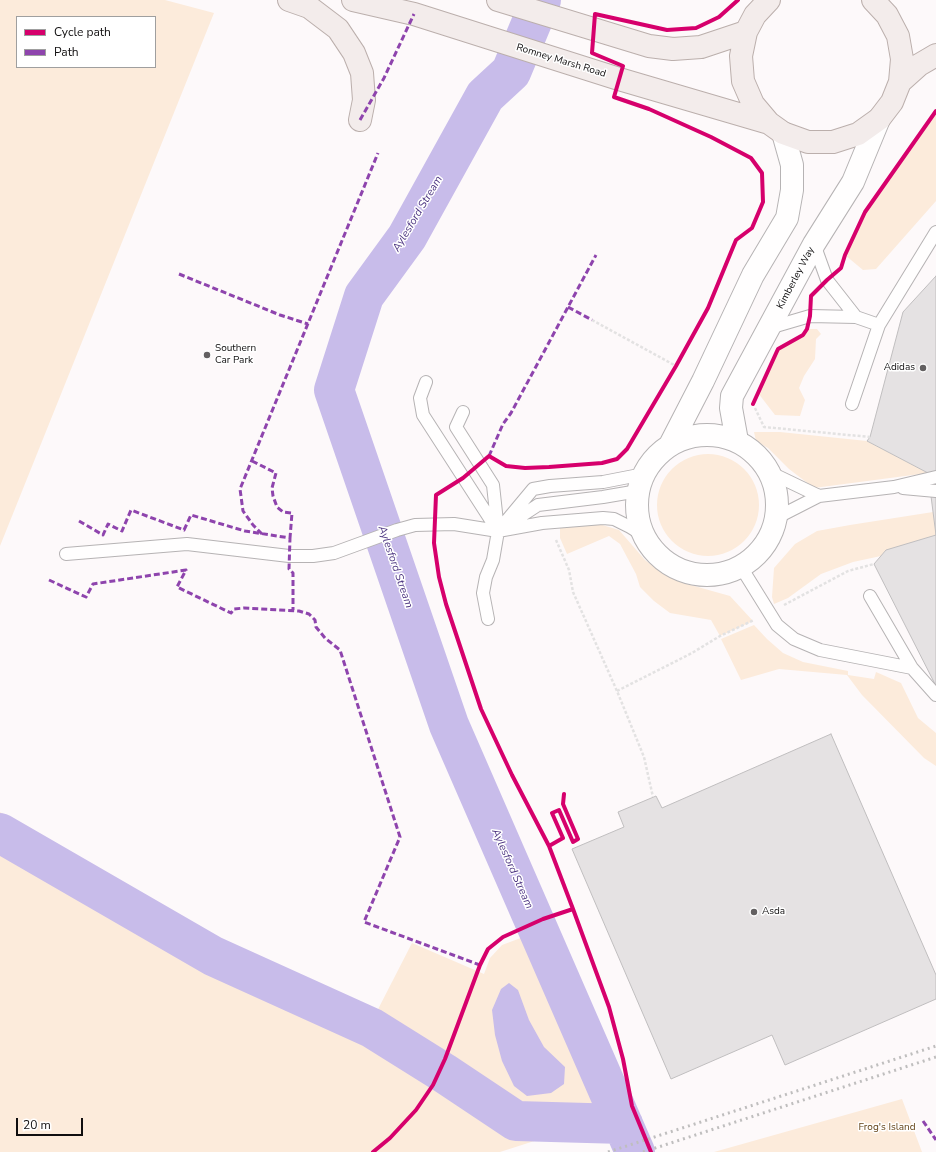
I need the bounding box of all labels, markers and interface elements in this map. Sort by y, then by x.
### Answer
legend [16,16,156,68]
text: Cycle path [54,24,111,40]
street label: Romney Marsh Road [515,42,607,80]
text: Path [54,44,79,60]
water label: Aylesford Stream [390,174,446,254]
street label: Kimberley Way [775,245,817,311]
place label: Southern Car Park [215,343,256,366]
marker: Southern Car Park [202,350,212,360]
place label: Adidas [884,362,915,374]
marker: Adidas [918,363,928,373]
water label: Aylesford Stream [375,524,415,610]
water label: Aylesford Stream [488,827,536,911]
place label: Asda [762,906,785,918]
marker: Asda [749,907,759,917]
scale bar [18,1110,85,1136]
text: 20 m [23,1117,51,1133]
park label: Frog's Island [858,1122,916,1134]

